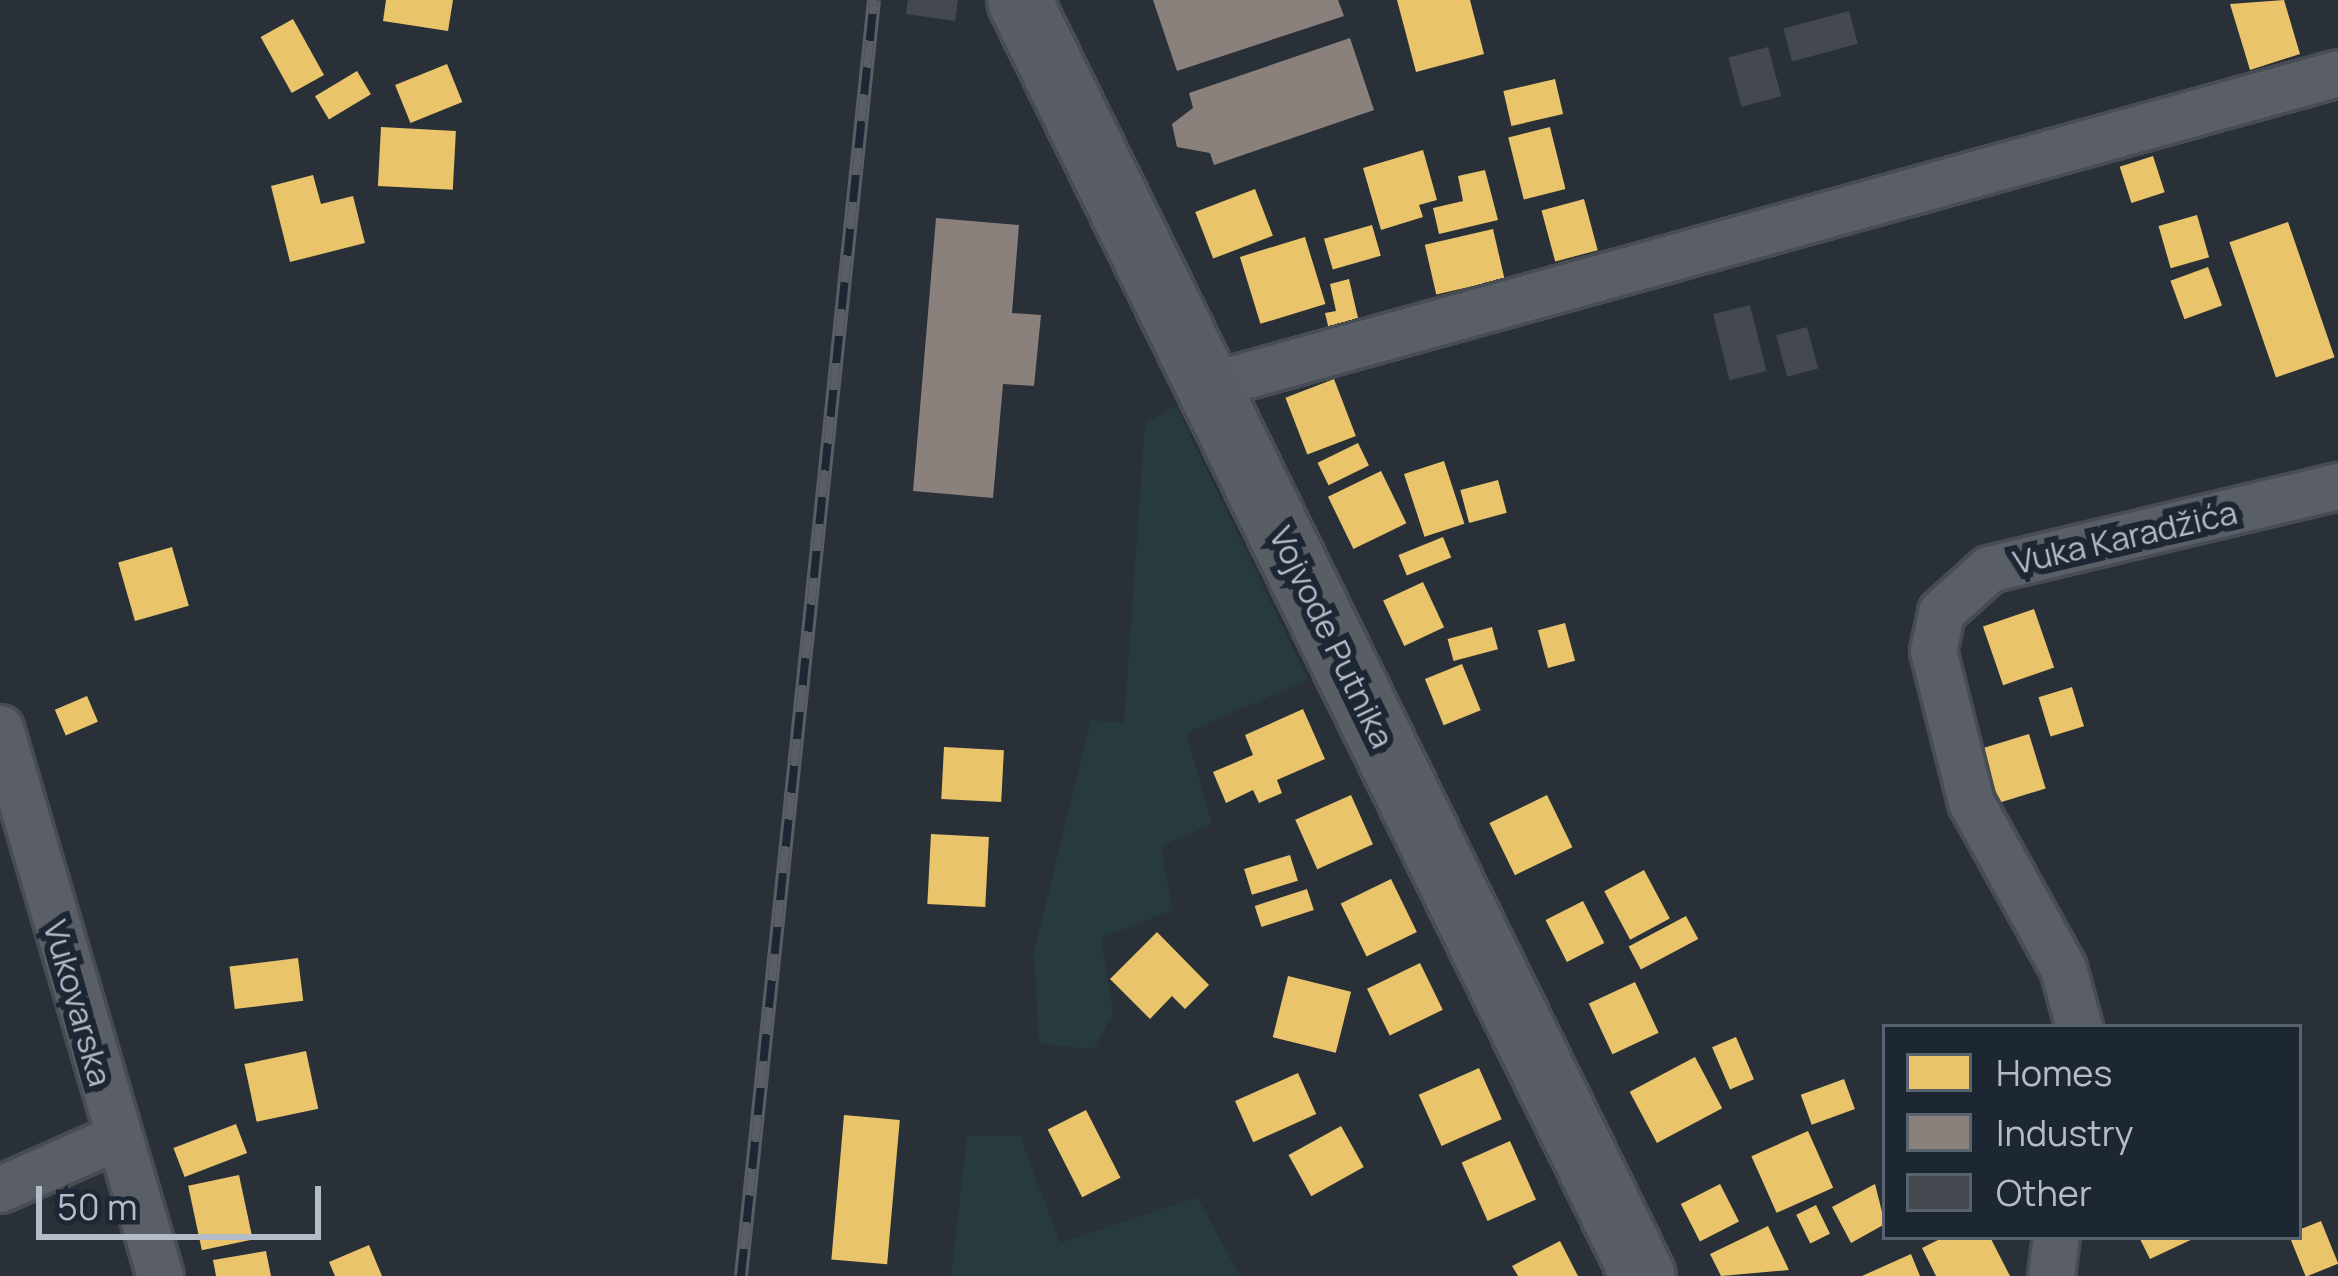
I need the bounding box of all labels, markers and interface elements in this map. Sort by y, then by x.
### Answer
street label: Vuka Karadžića [2009,492,2241,582]
street label: Vojvode Putnika [1261,520,1403,754]
street label: Vukovarska [35,915,121,1091]
legend [1882,1024,2302,1240]
text: Homes [1996,1048,2112,1097]
text: Industry [1996,1108,2133,1157]
scale bar [42,1162,327,1236]
text: Other [1996,1168,2092,1217]
text: 50 m [57,1182,137,1231]

